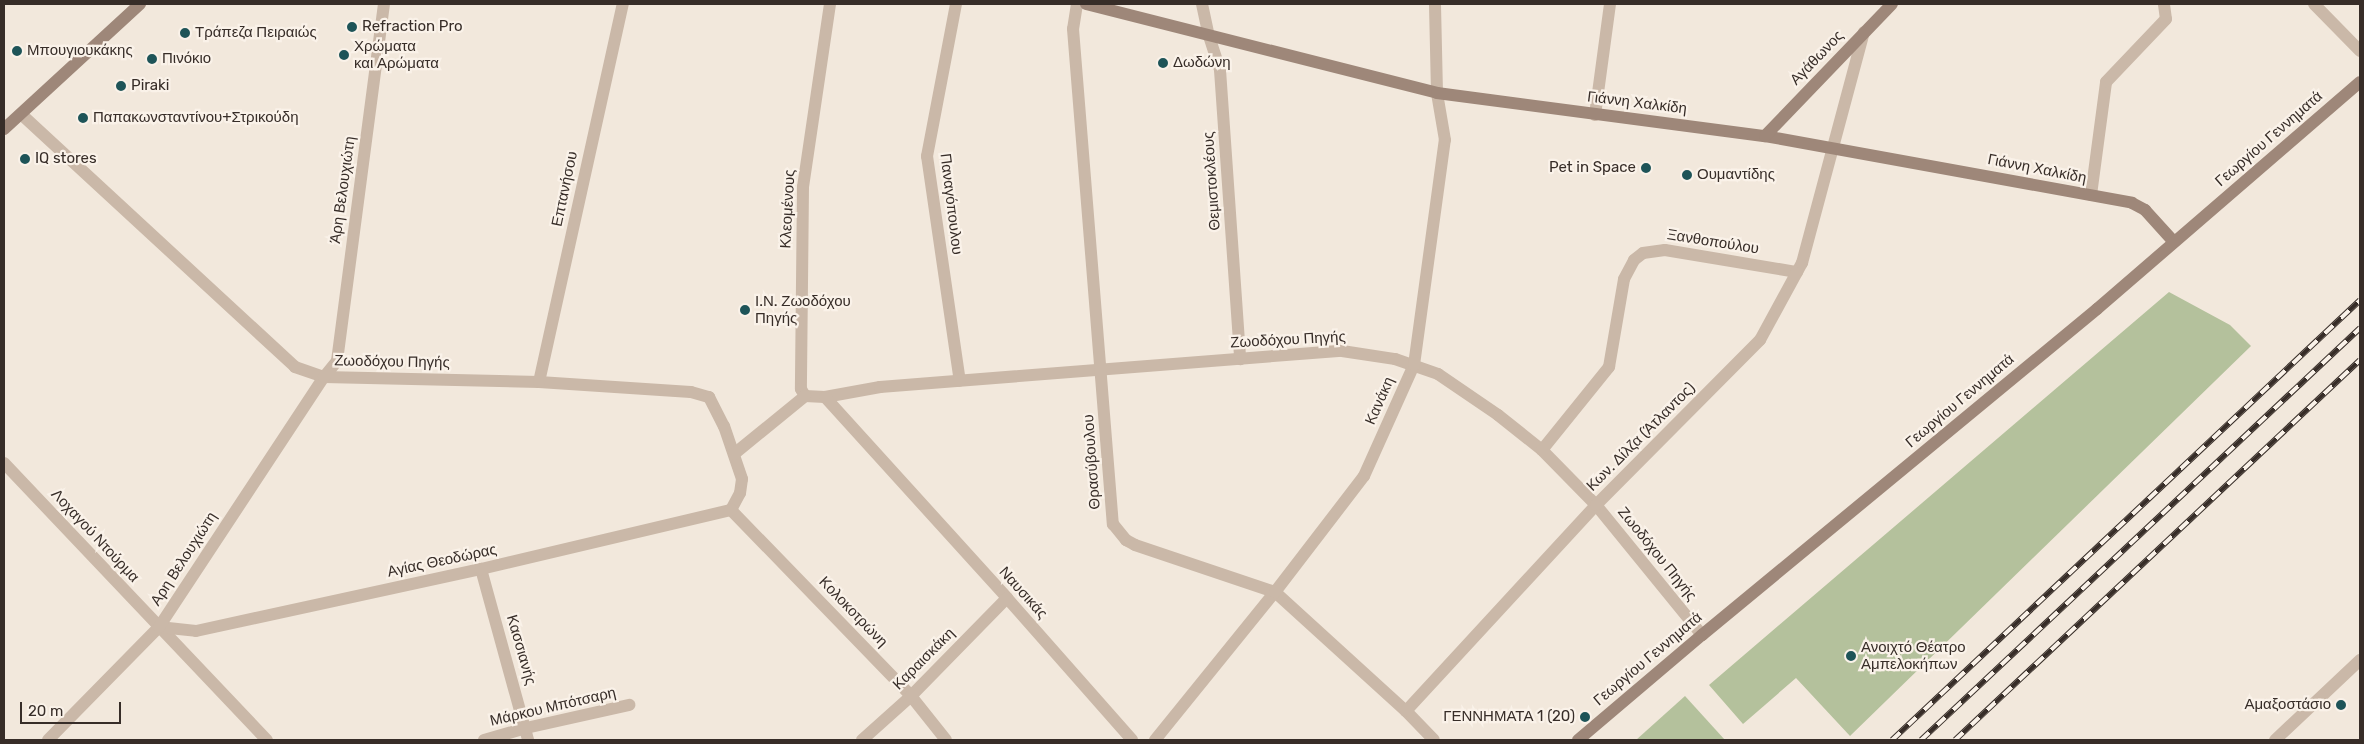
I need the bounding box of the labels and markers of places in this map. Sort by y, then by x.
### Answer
place label: Refraction Pro [362,18,463,36]
marker: Refraction Pro [346,21,358,33]
place label: Τράπεζα Πειραιώς [195,24,317,42]
marker: Τράπεζα Πειραιώς [179,27,191,39]
place label: Χρώματα και Αρώματα [354,37,439,72]
place label: Μπουγιουκάκης [27,42,133,60]
marker: Μπουγιουκάκης [11,45,23,57]
marker: Χρώματα και Αρώματα [338,49,350,61]
place label: Πινόκιο [162,50,211,68]
marker: Πινόκιο [146,53,158,65]
place label: Δωδώνη [1173,54,1231,72]
marker: Δωδώνη [1157,57,1169,69]
place label: Piraki [131,77,169,95]
marker: Piraki [115,80,127,92]
place label: Παπακωνσταντίνου+Στρικούδη [93,109,299,127]
marker: Παπακωνσταντίνου+Στρικούδη [77,112,89,124]
place label: IQ stores [35,150,97,168]
marker: IQ stores [19,153,31,165]
place label: Pet in Space [1549,159,1636,177]
marker: Pet in Space [1640,162,1652,174]
place label: Ουμαντίδης [1697,166,1775,184]
marker: Ουμαντίδης [1681,169,1693,181]
place label: Ι.Ν. Ζωοδόχου Πηγής [755,292,851,327]
marker: Ι.Ν. Ζωοδόχου Πηγής [739,304,751,316]
place label: Ανοιχτό Θέατρο Αμπελοκήπων [1861,638,1966,673]
marker: Ανοιχτό Θέατρο Αμπελοκήπων [1845,650,1857,662]
place label: Αμαξοστάσιο [2244,696,2331,714]
marker: Αμαξοστάσιο [2335,699,2347,711]
place label: ΓΕΝΝΗΜΑΤΑ 1 (20) [1443,708,1575,726]
marker: ΓΕΝΝΗΜΑΤΑ 1 (20) [1579,711,1591,723]

